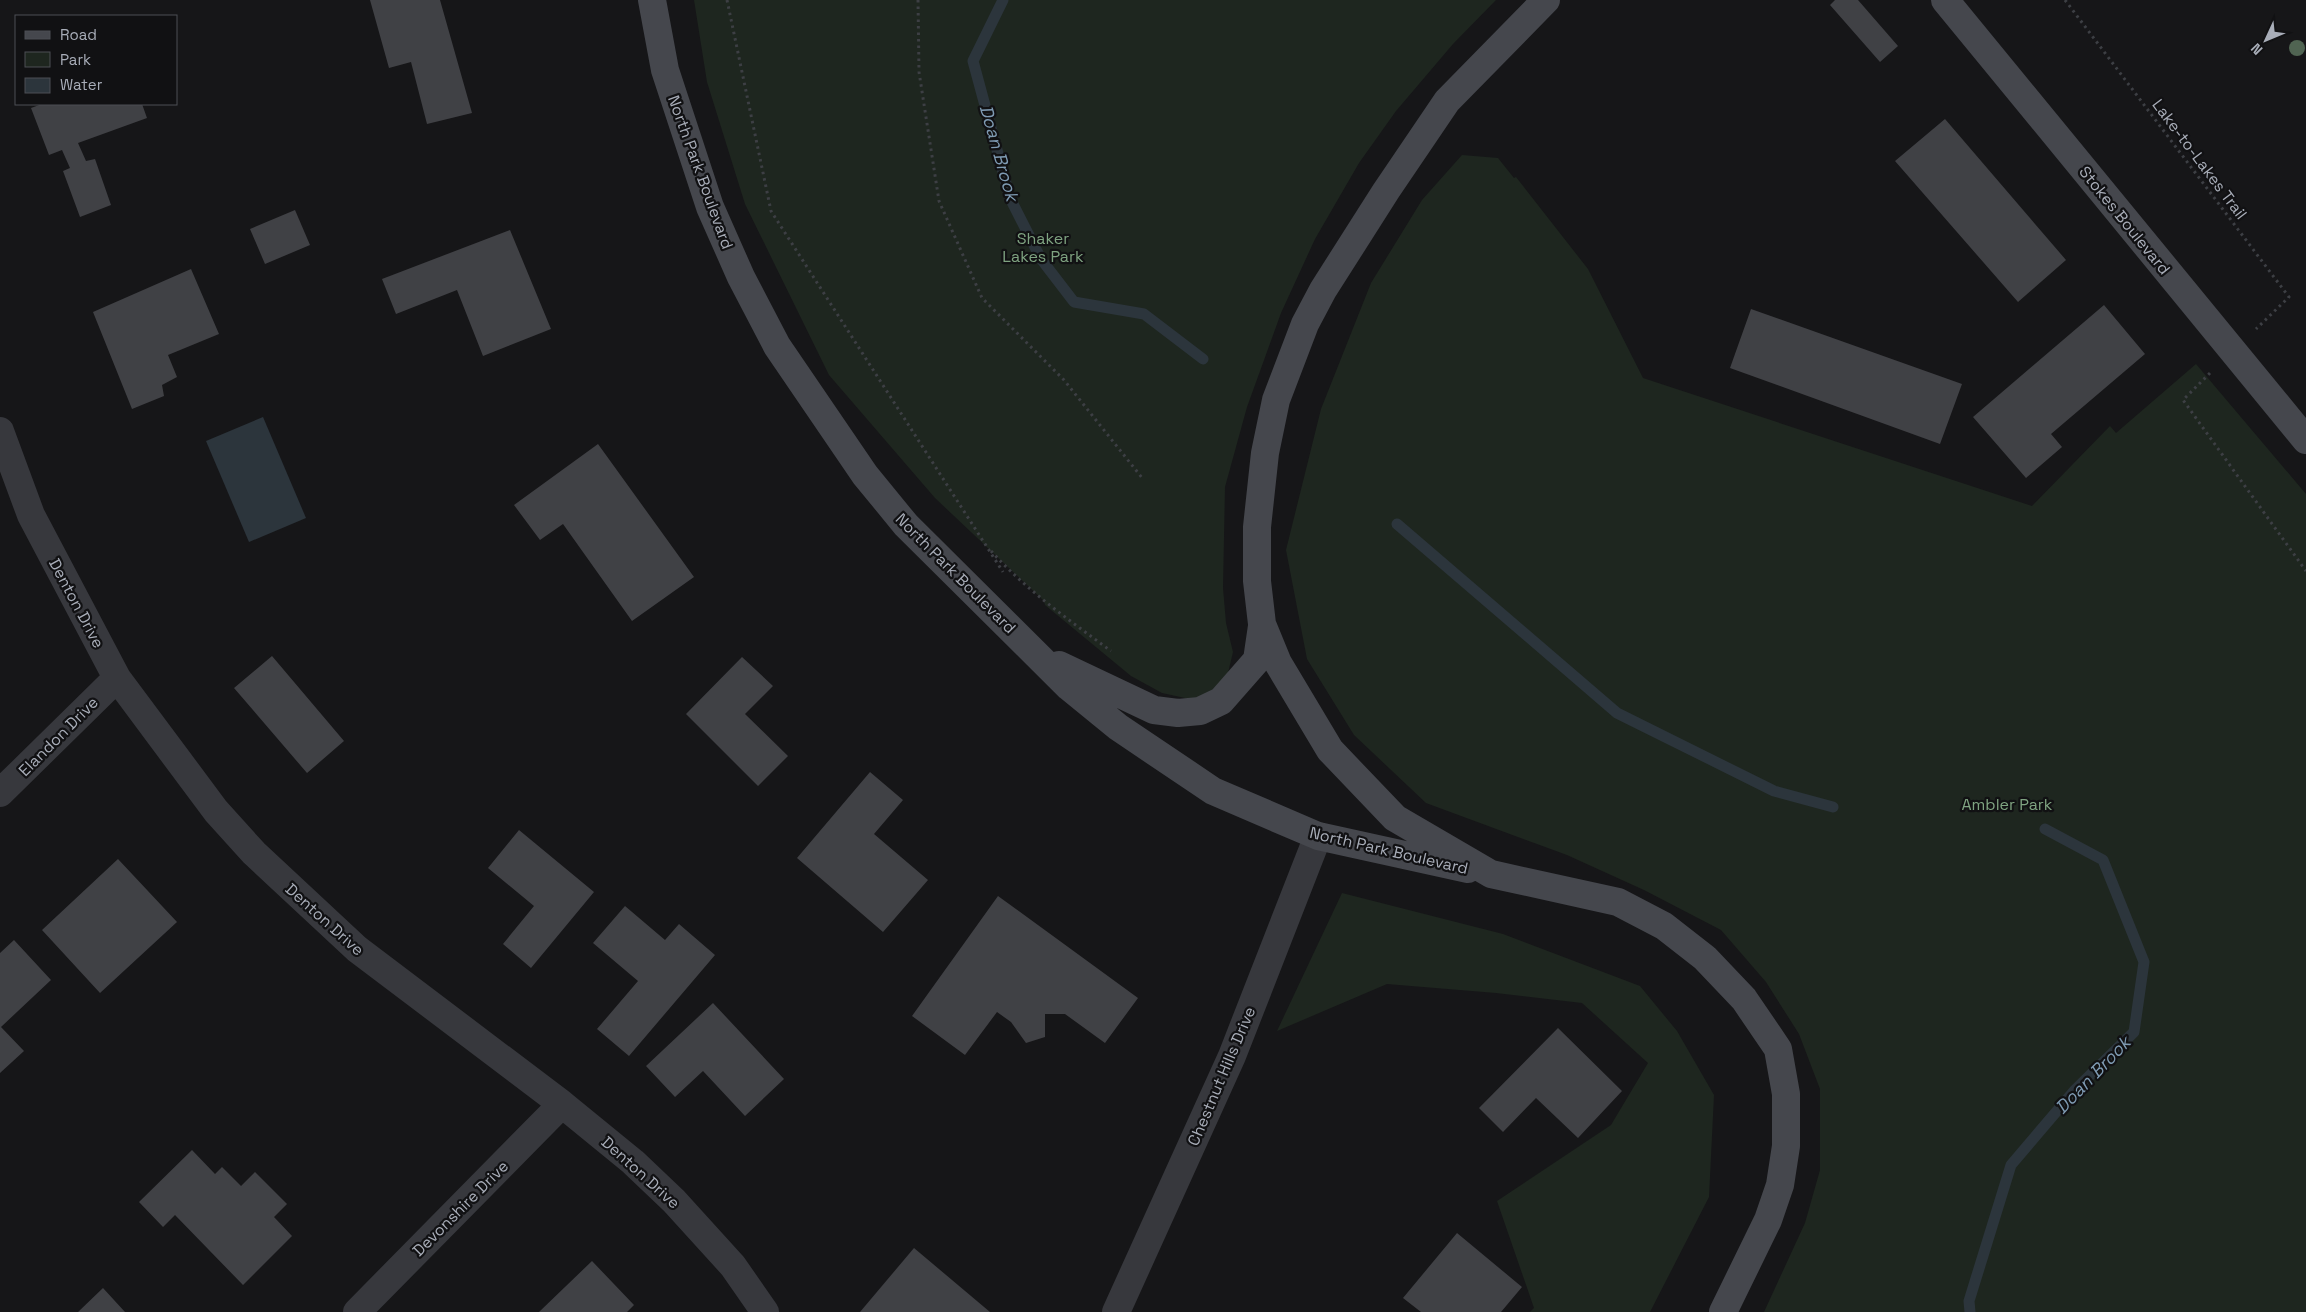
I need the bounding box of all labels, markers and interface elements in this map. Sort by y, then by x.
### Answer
legend [15,15,178,105]
north arrow [2241,15,2291,65]
text: Road [60,25,97,44]
text: N [2247,39,2266,59]
text: Park [60,50,91,69]
text: Water [60,75,103,94]
street label: North Park Boulevard [663,92,738,252]
street label: Lake-to-Lakes Trail [2147,95,2252,224]
water label: Doan Brook [975,102,1025,206]
street label: Stokes Boulevard [2074,162,2175,279]
park label: Shaker Lakes Park [1002,228,1084,267]
street label: North Park Boulevard [891,509,1020,638]
street label: Denton Drive [44,555,109,652]
street label: Elandon Drive [14,692,103,781]
park label: Ambler Park [1962,794,2053,815]
street label: North Park Boulevard [1308,822,1470,879]
street label: Denton Drive [281,878,368,960]
street label: Chestnut Hills Drive [1183,1003,1260,1149]
water label: Doan Brook [2050,1029,2137,1118]
street label: Denton Drive [597,1131,684,1213]
street label: Devonshire Drive [408,1156,513,1261]

